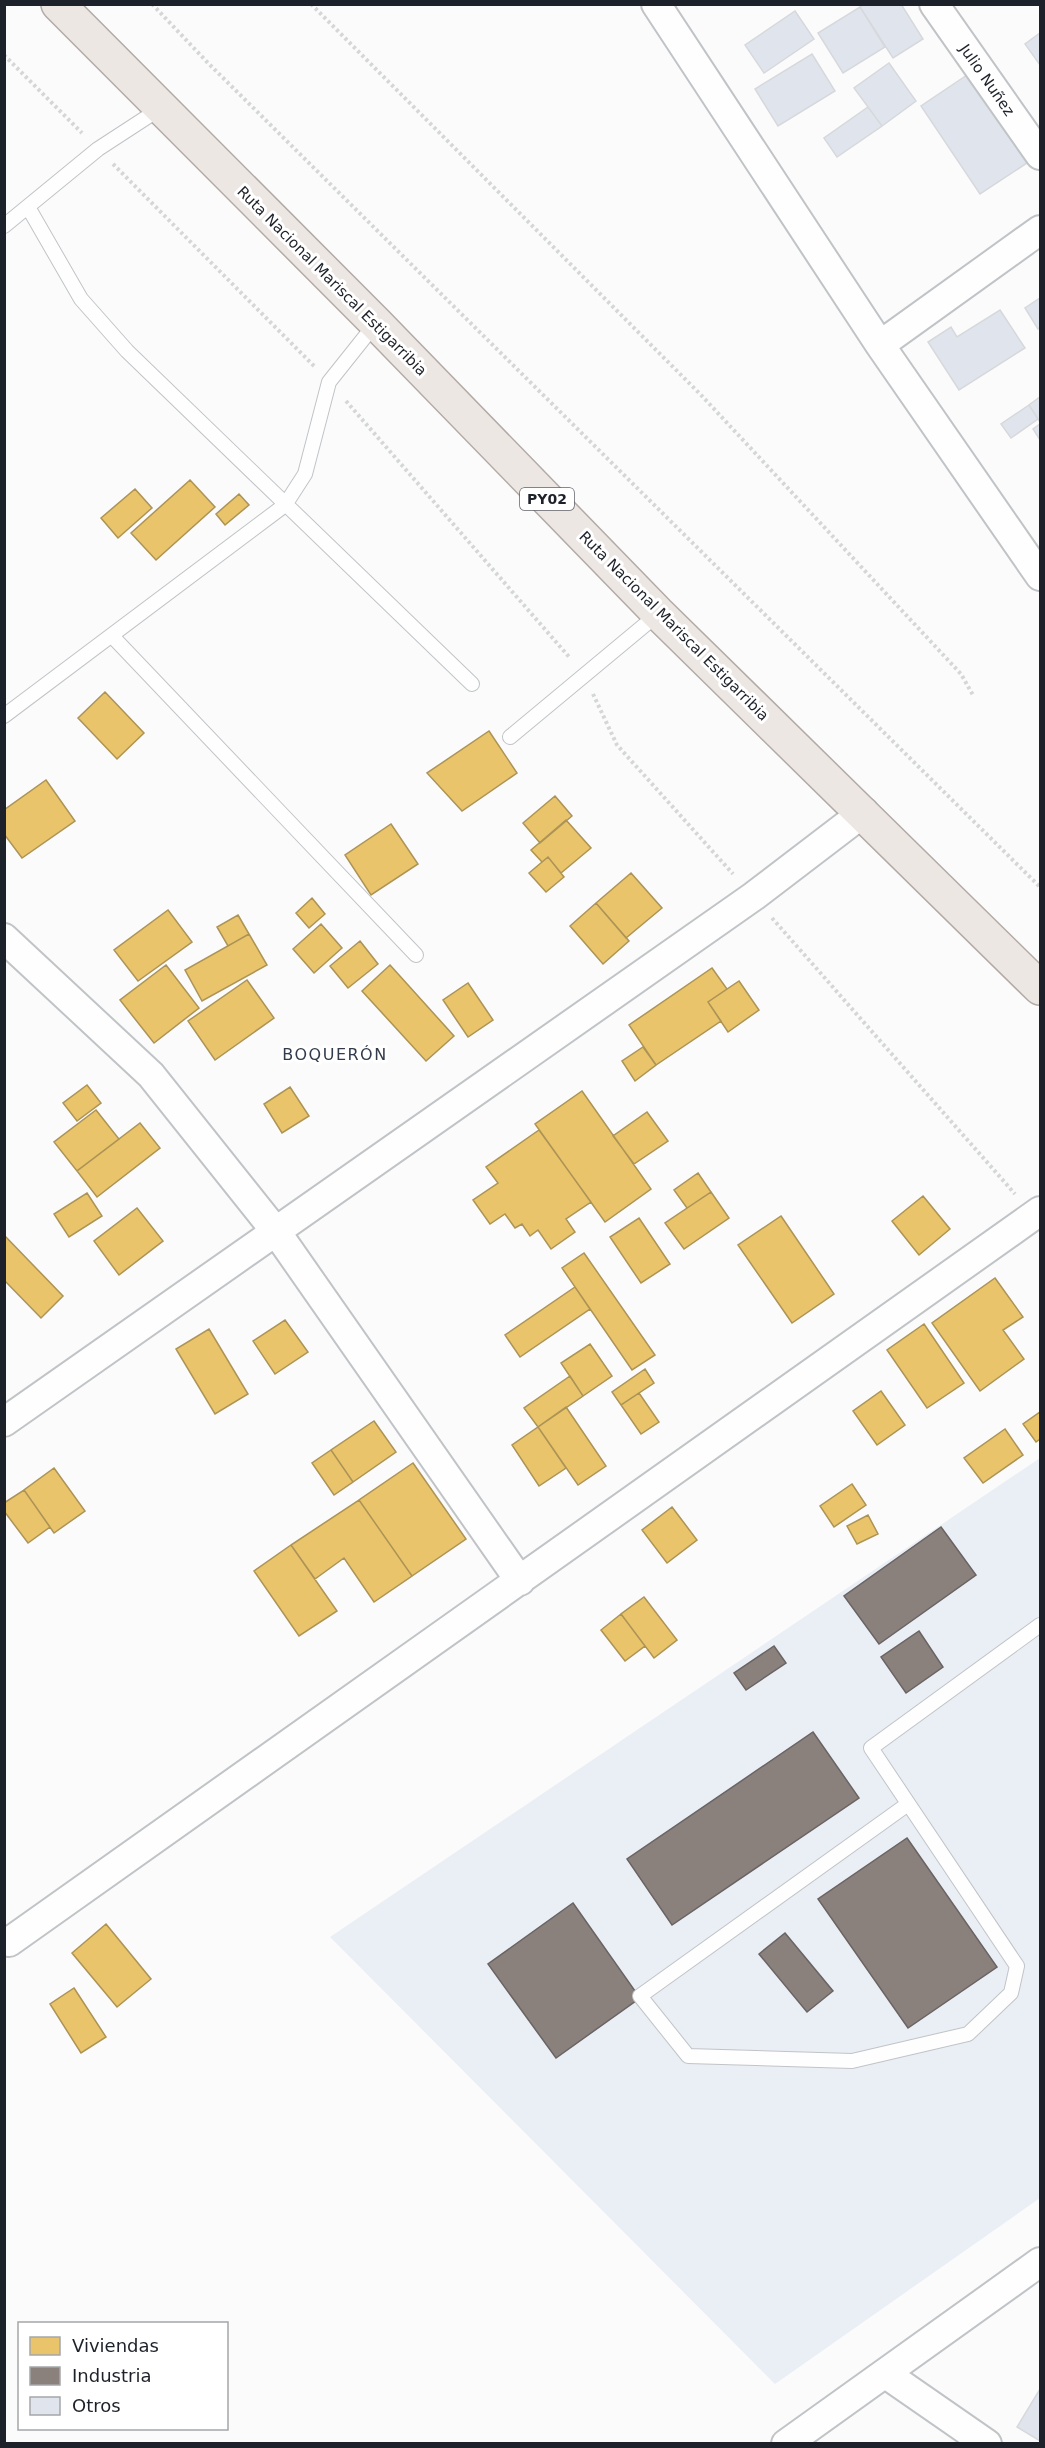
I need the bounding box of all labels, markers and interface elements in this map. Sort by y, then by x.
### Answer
street label: Julio Nuñez [955,40,1018,119]
street label: Ruta Nacional Mariscal Estigarribia [234,183,430,379]
road number: PY02 [520,488,574,510]
street label: Ruta Nacional Mariscal Estigarribia [576,528,772,724]
district label: BOQUERÓN [282,1045,388,1064]
legend [18,2322,228,2430]
text: Viviendas [72,2335,159,2356]
text: Industria [72,2365,151,2386]
text: Otros [72,2395,121,2416]

